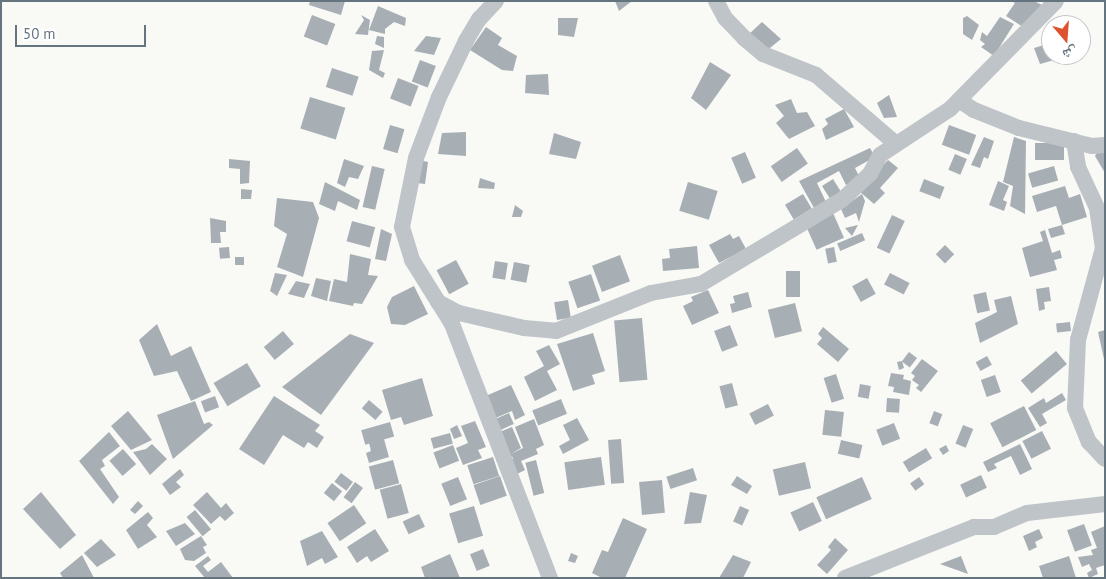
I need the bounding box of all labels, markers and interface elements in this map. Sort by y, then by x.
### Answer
scale bar [18,15,149,47]
north arrow [1041,15,1091,65]
text: 50 m [23,24,56,43]
text: ش [1060,42,1080,64]

